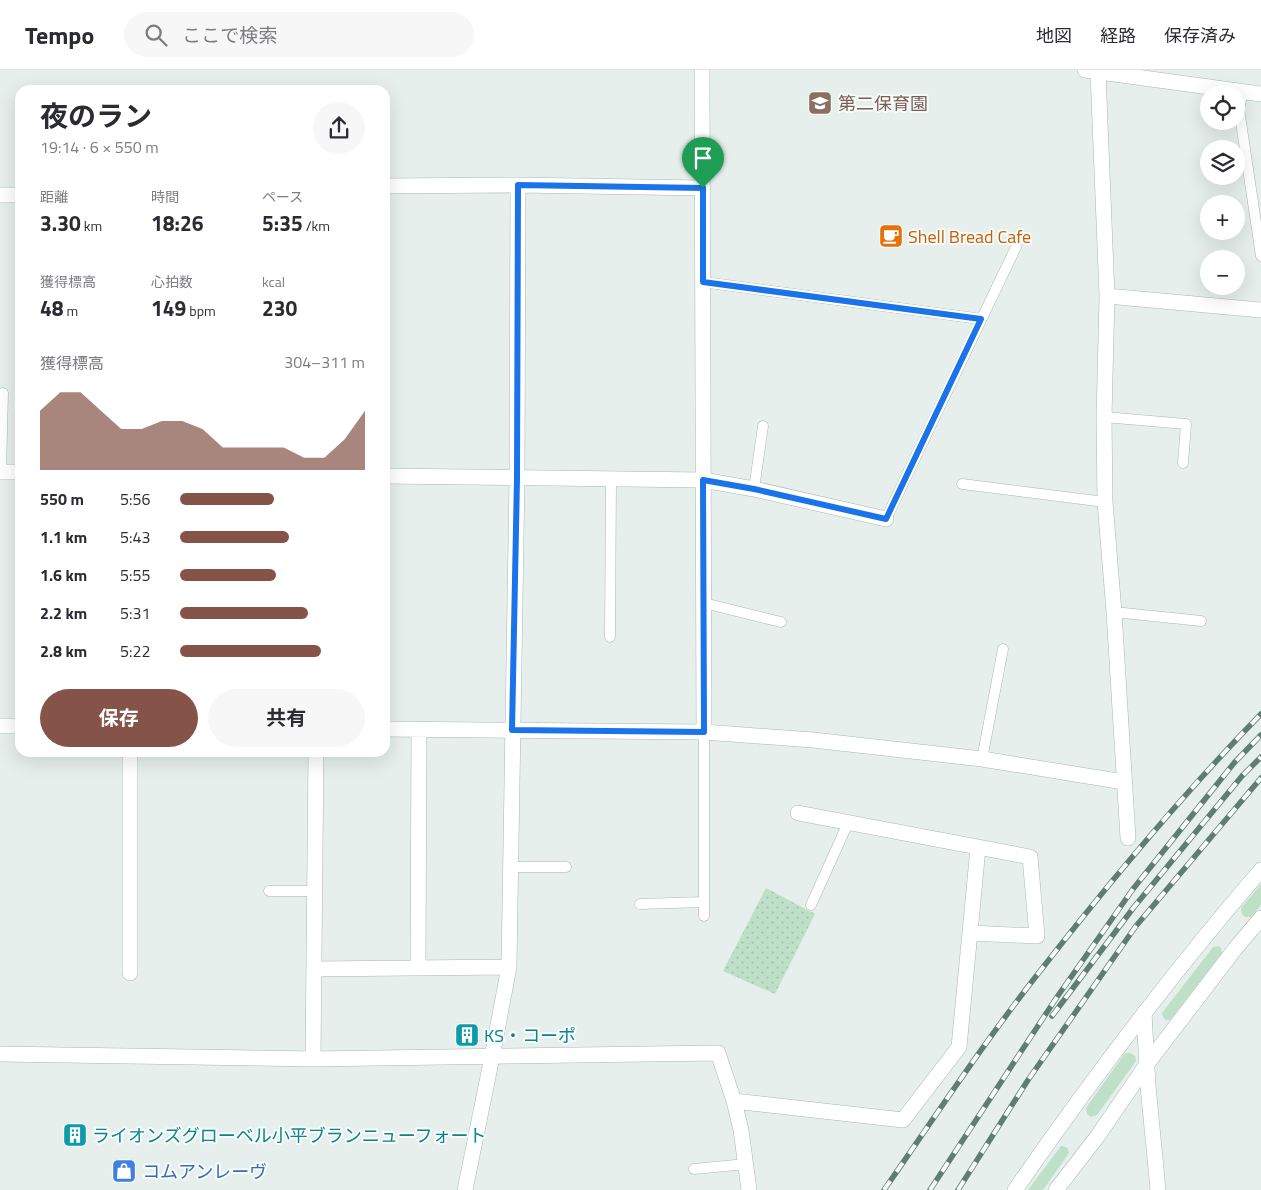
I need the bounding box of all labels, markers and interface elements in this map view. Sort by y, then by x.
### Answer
search box [124,12,474,57]
text: Tempo [25,17,94,53]
text: ここで検索 [182,20,277,49]
icon: search [142,21,170,49]
text: 地図 [1036,22,1072,49]
text: 経路 [1100,22,1136,49]
text: 保存済み [1164,22,1236,49]
map controls [1200,85,1245,295]
button: locate [1200,85,1245,130]
school or university icon: 第二保育園 [807,90,833,116]
place label: 第二保育園 [838,90,928,117]
text: 夜のラン [40,94,152,137]
button: share [313,102,365,154]
text: 19:14 · 6 × 550 m [40,135,159,159]
pin [682,137,724,188]
button: layers [1200,140,1245,185]
icon: arrive [689,144,717,172]
text: 距離 [40,186,68,207]
text: 時間 [151,186,179,207]
text: ペース [262,186,303,207]
button: + [1200,195,1245,240]
text: 3.30 [40,207,81,239]
text: 18:26 [151,207,203,239]
text: 5:35 [262,207,303,239]
text: km [81,215,102,236]
text: /km [303,215,330,236]
cafe icon: Shell Bread Cafe [878,223,904,249]
place label: Shell Bread Cafe [908,223,1031,250]
button: − [1200,250,1245,295]
text: 獲得標高 [40,271,96,292]
text: 心拍数 [151,271,193,292]
text: kcal [262,271,285,292]
text: 48 [40,292,64,324]
text: 149 [151,292,186,324]
text: 230 [262,292,297,324]
text: m [64,300,78,321]
text: bpm [186,300,216,321]
text: 304–311 m [284,350,365,374]
text: 獲得標高 [40,351,104,375]
text: 550 m [40,487,84,511]
text: 5:56 [120,487,150,511]
text: 1.1 km [40,525,87,549]
text: 5:43 [120,525,150,549]
text: 1.6 km [40,563,87,587]
text: 5:55 [120,563,150,587]
text: 2.2 km [40,601,87,625]
text: 5:31 [120,601,150,625]
text: 2.8 km [40,639,87,663]
text: 5:22 [120,639,150,663]
button: 保存 [40,689,198,747]
button: 共有 [208,689,365,747]
building icon: KS・コーポ [454,1022,480,1048]
place label: KS・コーポ [484,1022,576,1049]
building icon: ライオンズグローベル小平ブランニューフォート [62,1122,88,1148]
place label: ライオンズグローベル小平ブランニューフォート [92,1122,487,1149]
shop icon: コムアンレーヴ [111,1158,137,1184]
place label: コムアンレーヴ [142,1158,267,1185]

